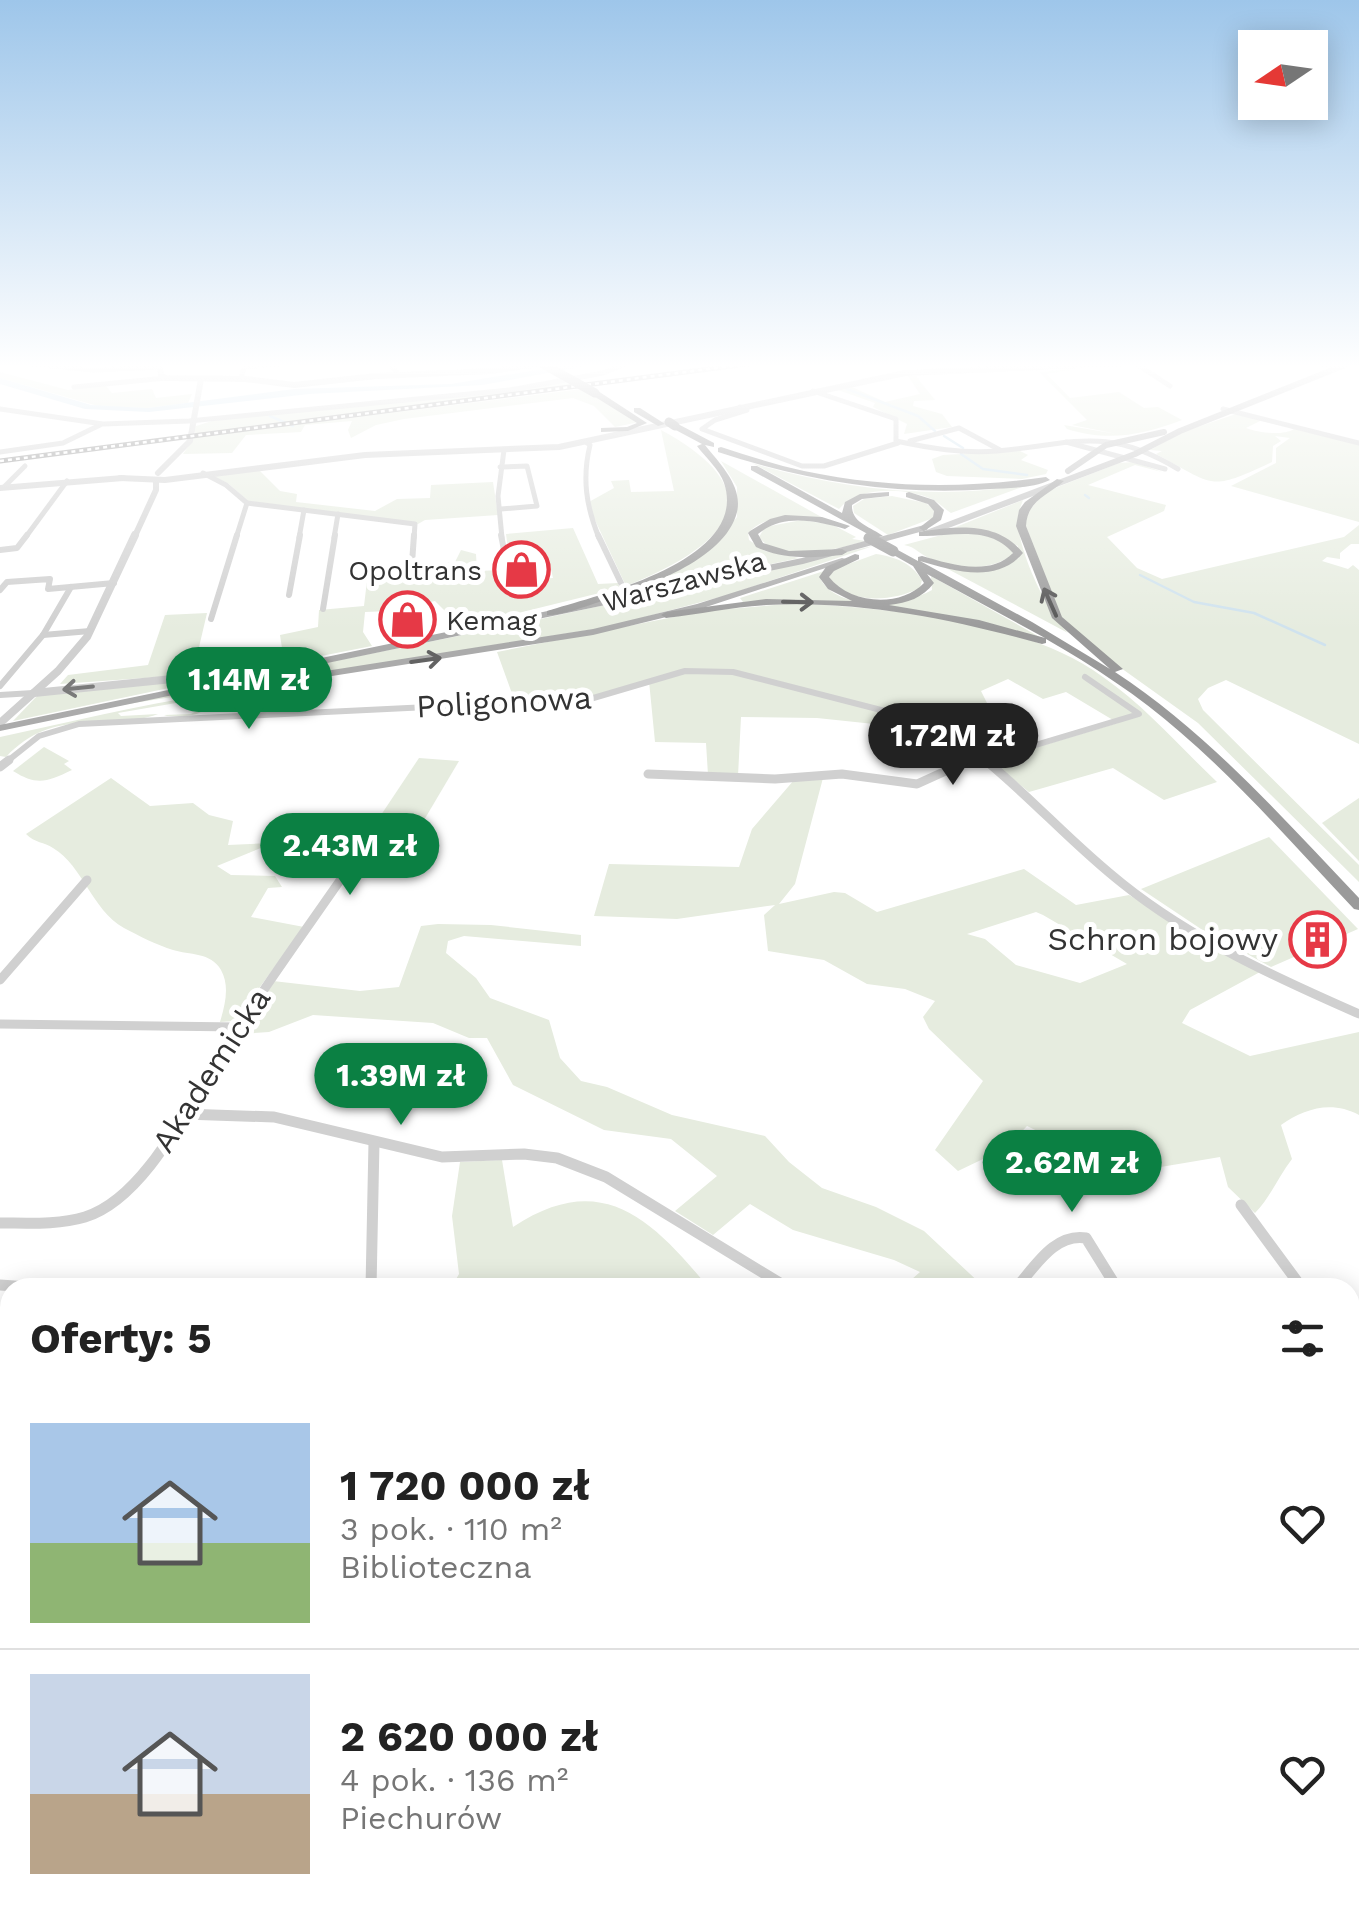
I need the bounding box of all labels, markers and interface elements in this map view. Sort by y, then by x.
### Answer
north arrow [1238,30,1328,120]
map controls [1238,30,1328,120]
shop icon: Opoltrans [491,540,551,600]
street label: Warszawska [599,544,769,619]
place label: Opoltrans [348,554,482,587]
one-way arrow [1040,587,1058,618]
shop icon: Kemag [377,590,437,650]
one-way arrow [781,592,813,611]
place label: Kemag [446,604,537,637]
pin: 1.14M zł [146,647,352,732]
one-way arrow [409,650,442,669]
text: 1.14M zł [188,660,310,698]
street label: Poligonowa [415,678,593,726]
one-way arrow [62,679,95,698]
pin: 1.72M zł [850,703,1056,788]
text: 1.72M zł [890,716,1016,754]
pin: 2.43M zł [247,813,453,898]
text: 2.43M zł [282,826,418,864]
building icon: Schron bojowy [1287,909,1347,969]
place label: Schron bojowy [1048,920,1278,958]
street label: Akademicka [144,981,278,1159]
pin: 1.39M zł [298,1043,504,1128]
text: 1.39M zł [336,1056,466,1094]
pin: 2.62M zł [969,1130,1175,1215]
text: 2.62M zł [1005,1143,1139,1181]
icon: filters [1275,1311,1330,1366]
text: Oferty: 5 [30,1314,212,1363]
text: 1 720 000 zł [340,1461,590,1510]
icon: home [110,1463,230,1583]
icon: heart [1275,1496,1330,1551]
text: 3 pok. · 110 m² [340,1510,562,1548]
text: Biblioteczna [340,1548,532,1586]
text: 2 620 000 zł [340,1712,599,1761]
icon: home [110,1714,230,1834]
icon: heart [1275,1747,1330,1802]
text: 4 pok. · 136 m² [340,1761,568,1799]
text: Piechurów [340,1799,502,1837]

